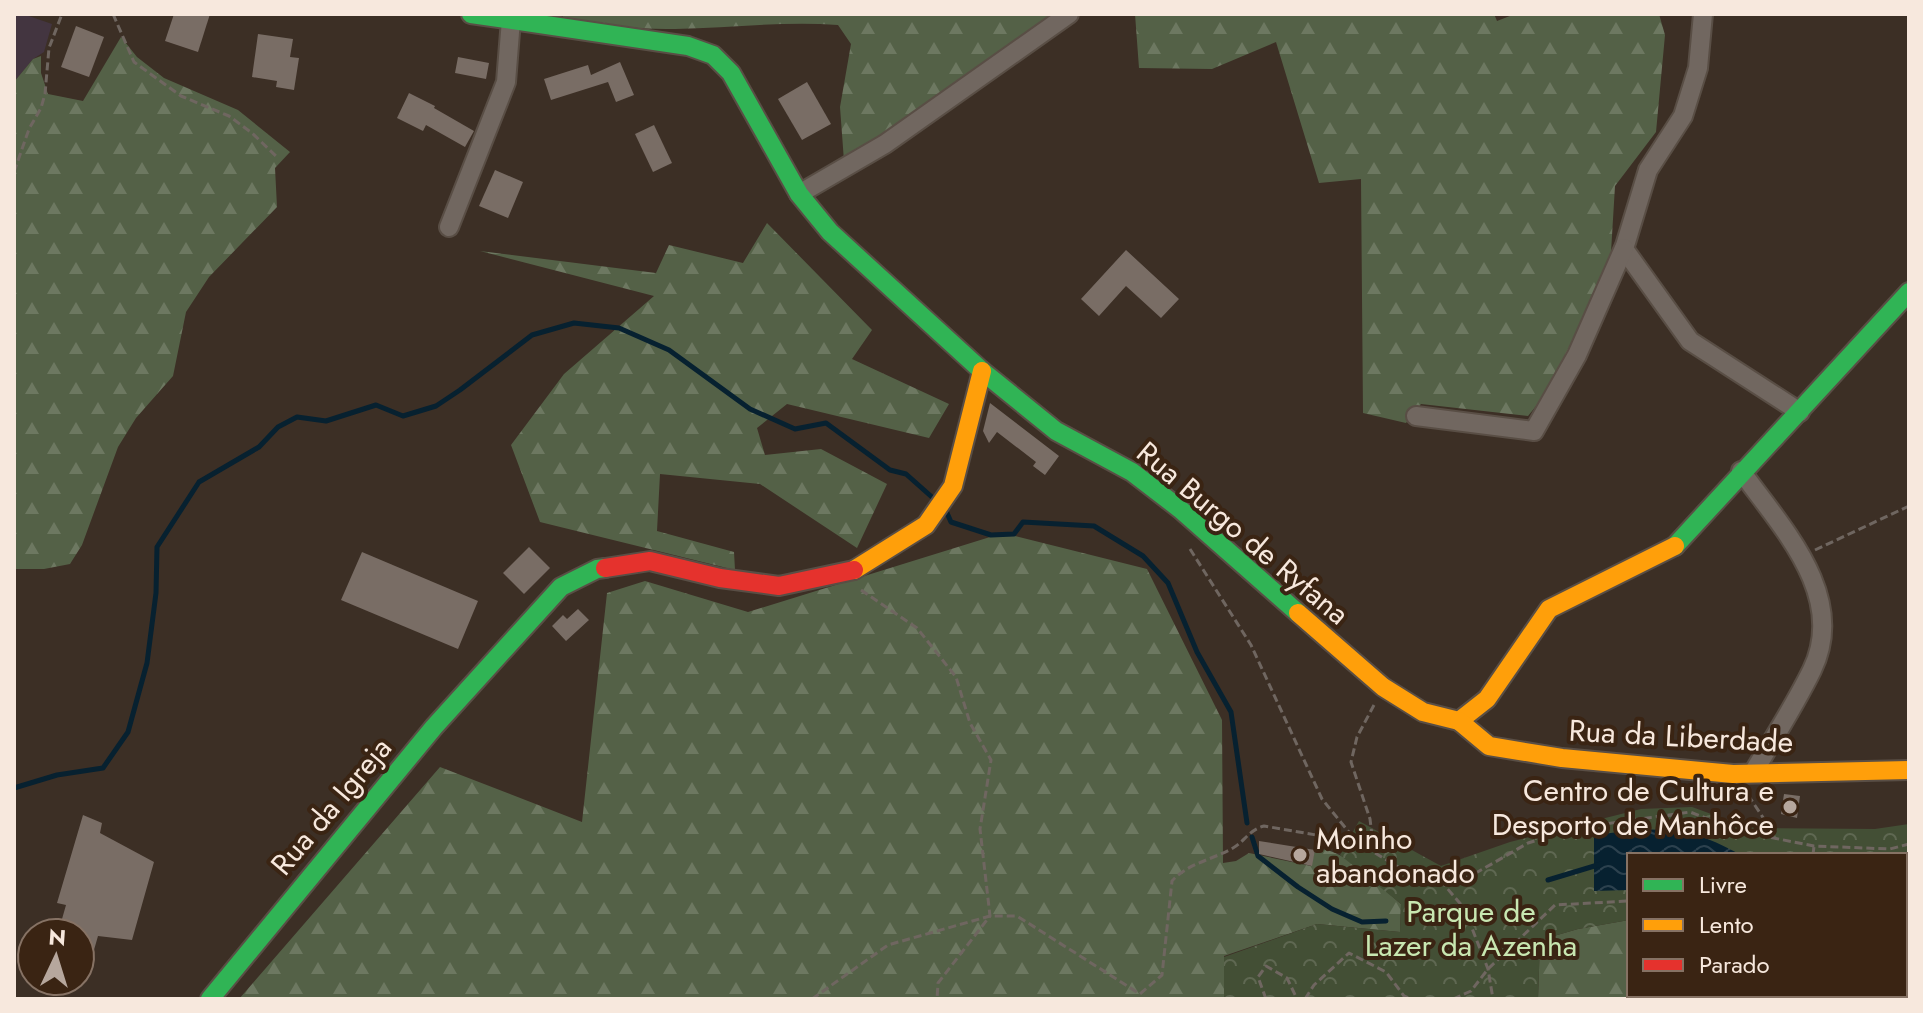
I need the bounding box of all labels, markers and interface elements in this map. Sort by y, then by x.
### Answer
street label: Rua Burgo de Ryfana [1127,431,1359,635]
street label: Rua da Liberdade [1568,709,1794,763]
street label: Rua da Igreja [260,728,402,884]
place label: Centro de Cultura e Desporto de Manhôce [1492,769,1774,846]
marker: Centro de Cultura e Desporto de Manhôce [1781,798,1799,816]
place label: Moinho abandonado [1316,817,1475,894]
marker: Moinho abandonado [1291,846,1309,864]
legend [1627,853,1907,997]
text: Livre [1699,867,1747,902]
park label: Parque de Lazer da Azenha [1365,890,1577,967]
text: Lento [1699,907,1754,942]
north arrow [16,917,96,997]
text: N [48,920,67,954]
text: Parado [1699,947,1770,982]

